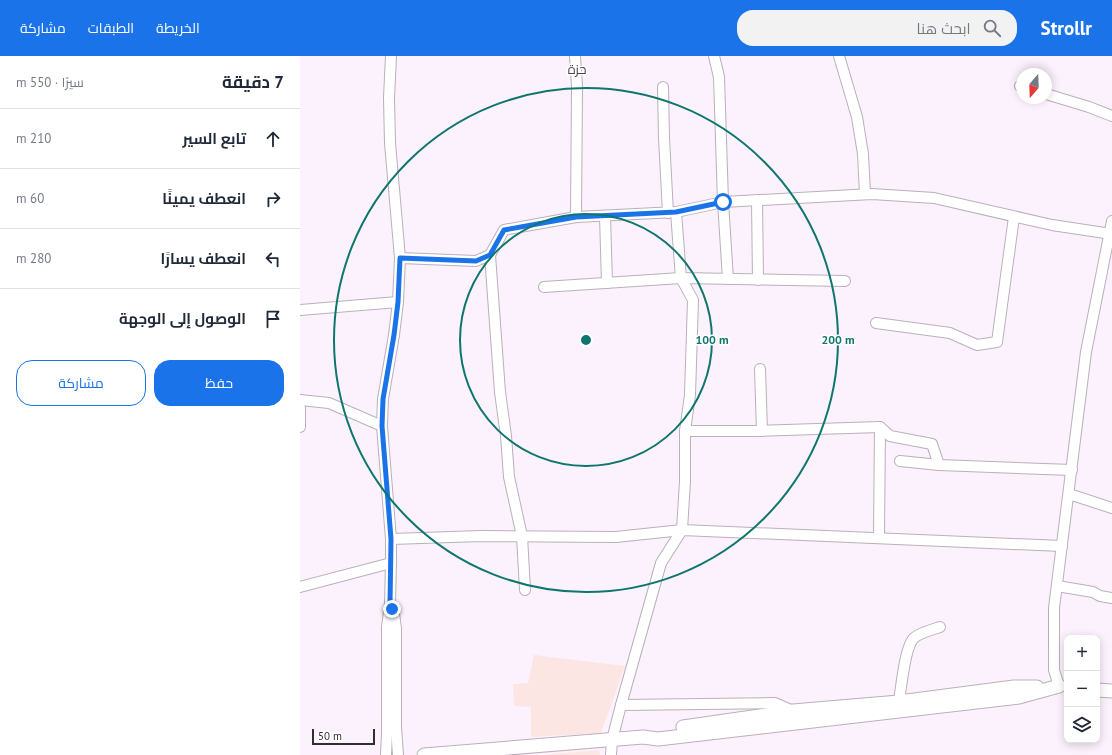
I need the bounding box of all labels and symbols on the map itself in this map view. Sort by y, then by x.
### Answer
district label: حزة [568,61,586,78]
north arrow [1016,68,1052,104]
route start [714,193,732,211]
text: 100 m [695,332,729,347]
text: 200 m [821,332,855,347]
centre of rings [579,333,593,347]
route end [383,600,401,618]
scale bar [312,727,375,746]

